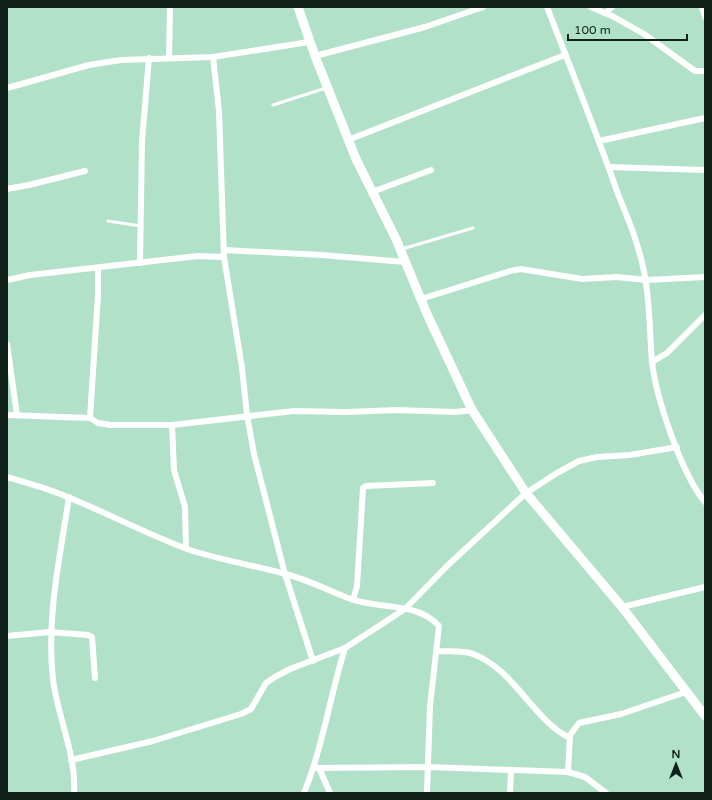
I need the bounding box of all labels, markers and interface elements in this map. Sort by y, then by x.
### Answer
scale bar [568,16,687,42]
text: 100 m [574,23,611,37]
north arrow [656,744,696,784]
text: N [672,748,680,761]

